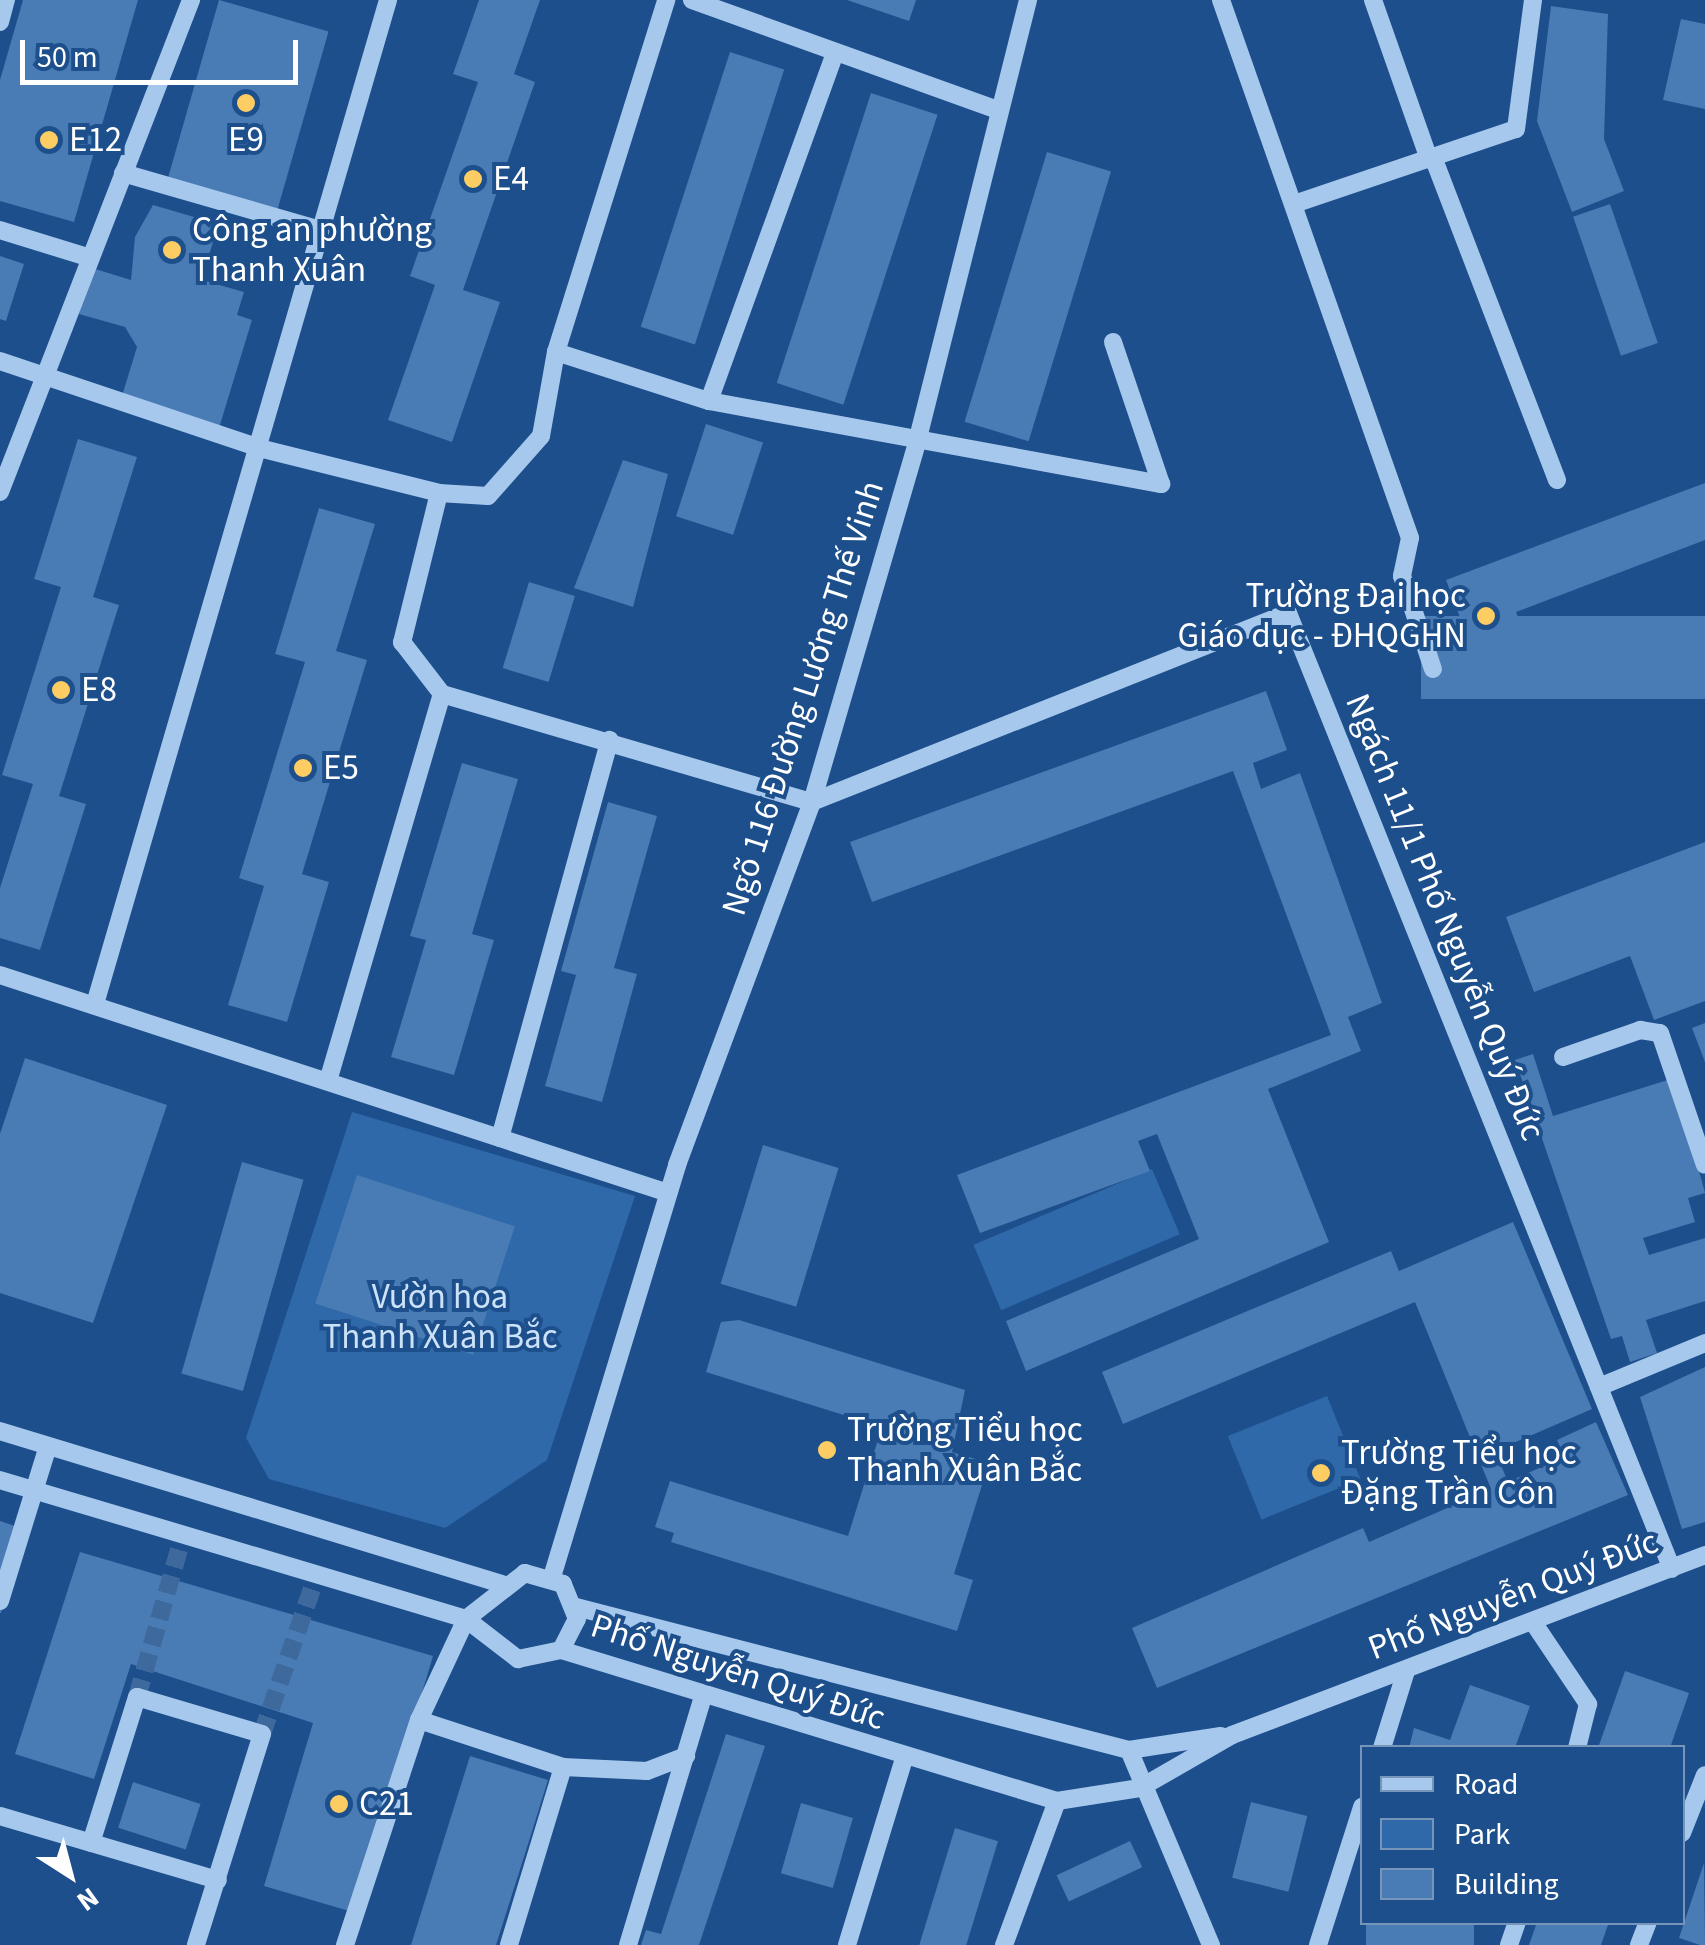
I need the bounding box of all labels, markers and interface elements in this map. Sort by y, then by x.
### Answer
scale bar [25,20,302,82]
text: 50 m [37,36,98,79]
marker: E9 [235,92,257,114]
place label: E12 [69,119,122,161]
place label: E9 [228,119,264,161]
marker: E12 [38,129,60,151]
place label: E4 [493,158,529,200]
marker: E4 [462,168,484,190]
place label: Công an phường Thanh Xuân [192,209,432,291]
marker: Công an phường Thanh Xuân [161,239,183,261]
street label: Ngõ 116 Đường Lương Thế Vinh [713,475,893,921]
place label: Trường Đại học Giáo dục - ĐHQGHN [1178,575,1466,657]
marker: Trường Đại học Giáo dục - ĐHQGHN [1475,605,1497,627]
place label: E8 [81,669,117,711]
marker: E8 [50,679,72,701]
street label: Ngách 11/1 Phố Nguyễn Quý Đức [1336,688,1554,1146]
place label: E5 [323,747,359,789]
marker: E5 [292,757,314,779]
park label: Vườn hoa Thanh Xuân Bắc [322,1276,558,1358]
place label: Trường Tiểu học Thanh Xuân Bắc [847,1409,1083,1491]
place label: Trường Tiểu học Đặng Trần Côn [1341,1432,1577,1514]
marker: Trường Tiểu học Thanh Xuân Bắc [816,1439,838,1461]
marker: Trường Tiểu học Đặng Trần Côn [1310,1462,1332,1484]
street label: Phố Nguyễn Quý Đức [1362,1520,1664,1670]
street label: Phố Nguyễn Quý Đức [586,1605,890,1739]
legend [1360,1745,1685,1925]
text: Road [1454,1763,1518,1806]
place label: C21 [359,1783,414,1825]
marker: C21 [328,1793,350,1815]
text: Park [1454,1813,1510,1856]
north arrow [20,1825,120,1925]
text: Building [1454,1863,1559,1906]
text: N [68,1878,107,1921]

